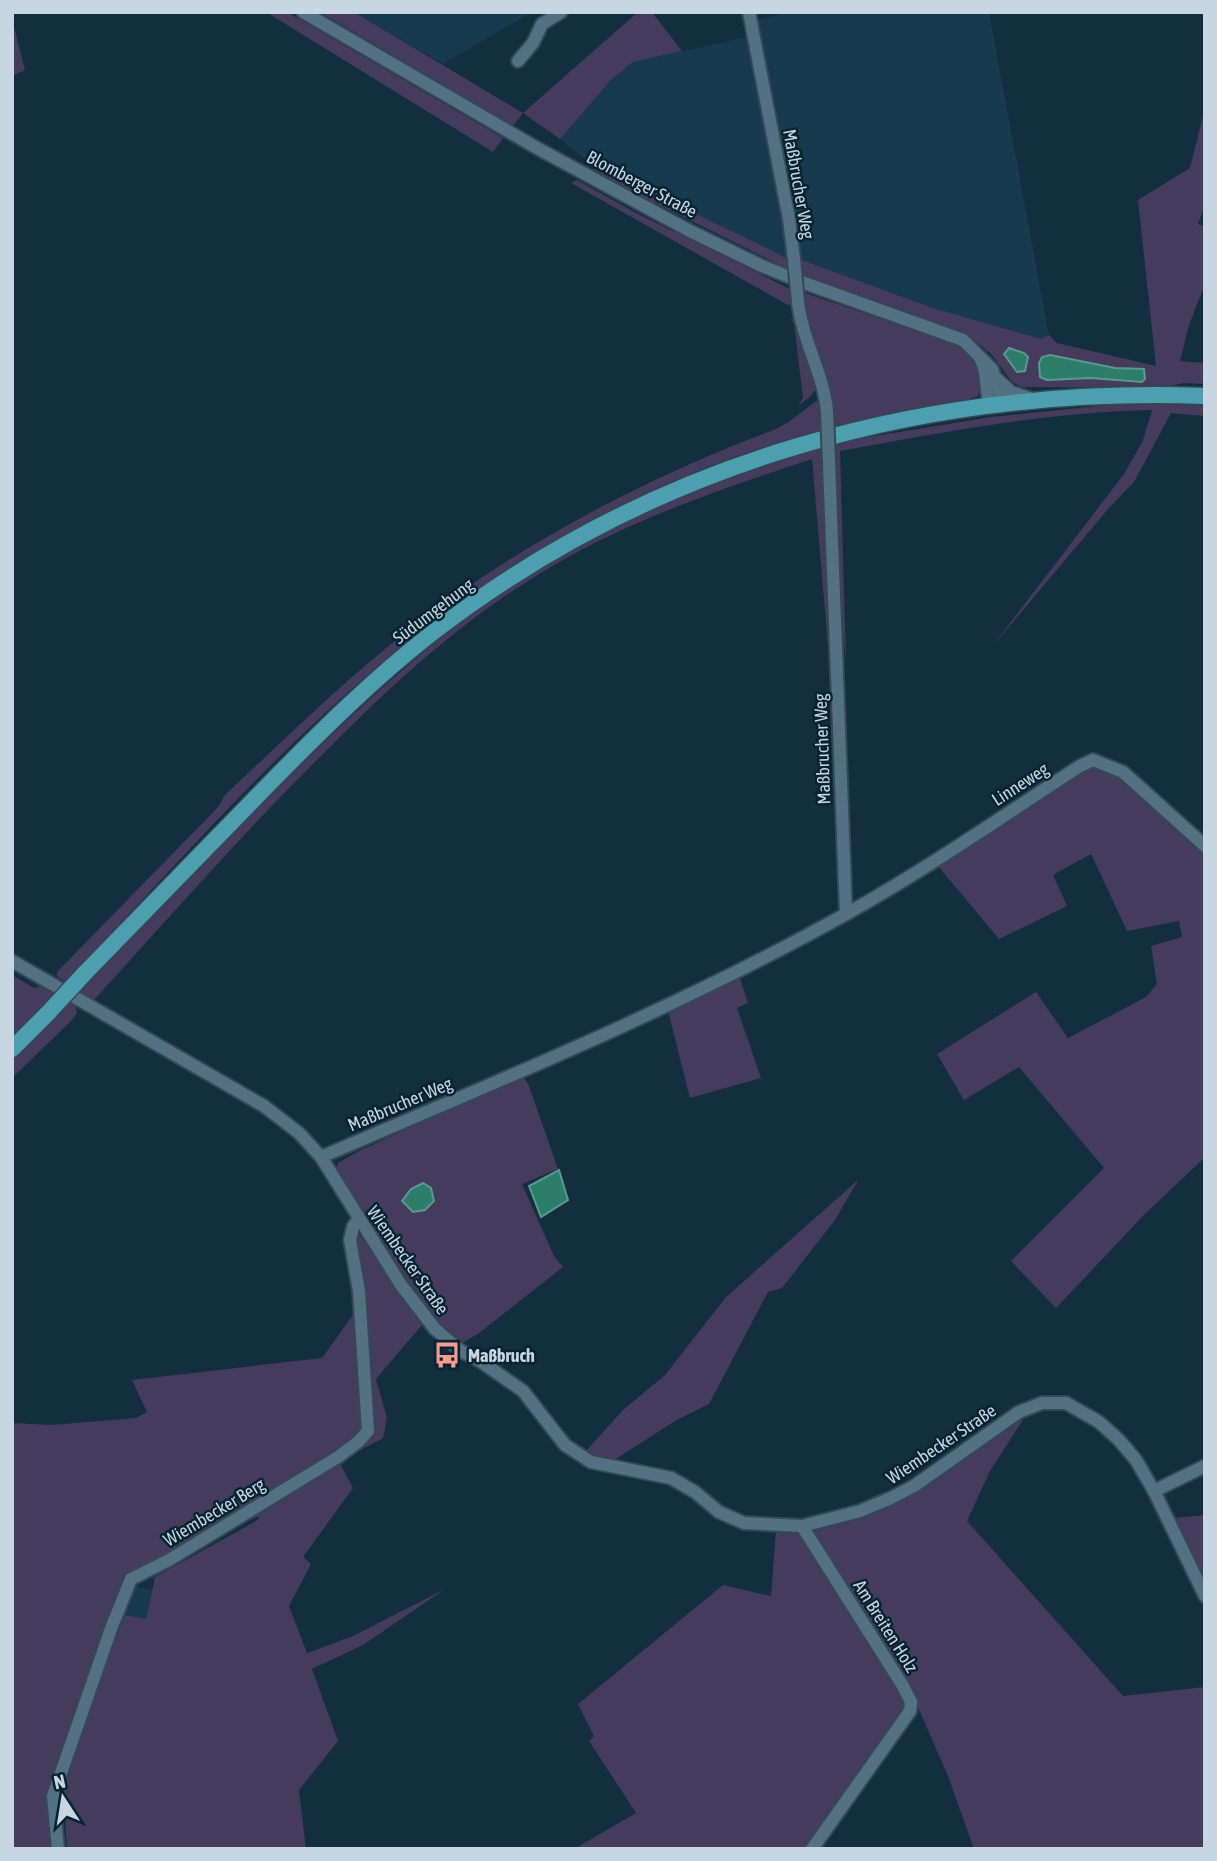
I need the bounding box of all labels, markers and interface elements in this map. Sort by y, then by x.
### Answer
street label: Maßbrucher Weg [779,127,819,241]
street label: Blomberger Straße [583,146,701,222]
street label: Südumgehung [388,574,478,648]
street label: Maßbrucher Weg [810,693,834,805]
street label: Linneweg [988,758,1052,810]
street label: Maßbrucher Weg [345,1073,456,1135]
street label: Wiembecker Straße [363,1202,453,1318]
bus stop icon: Maßbruch [432,1340,462,1370]
place label: Maßbruch [468,1345,535,1366]
street label: Wiembecker Straße [882,1400,1000,1488]
street label: Wiembecker Berg [160,1473,269,1550]
street label: Am Breiten Holz [849,1576,923,1676]
north arrow [28,1763,98,1833]
text: N [52,1769,67,1793]

